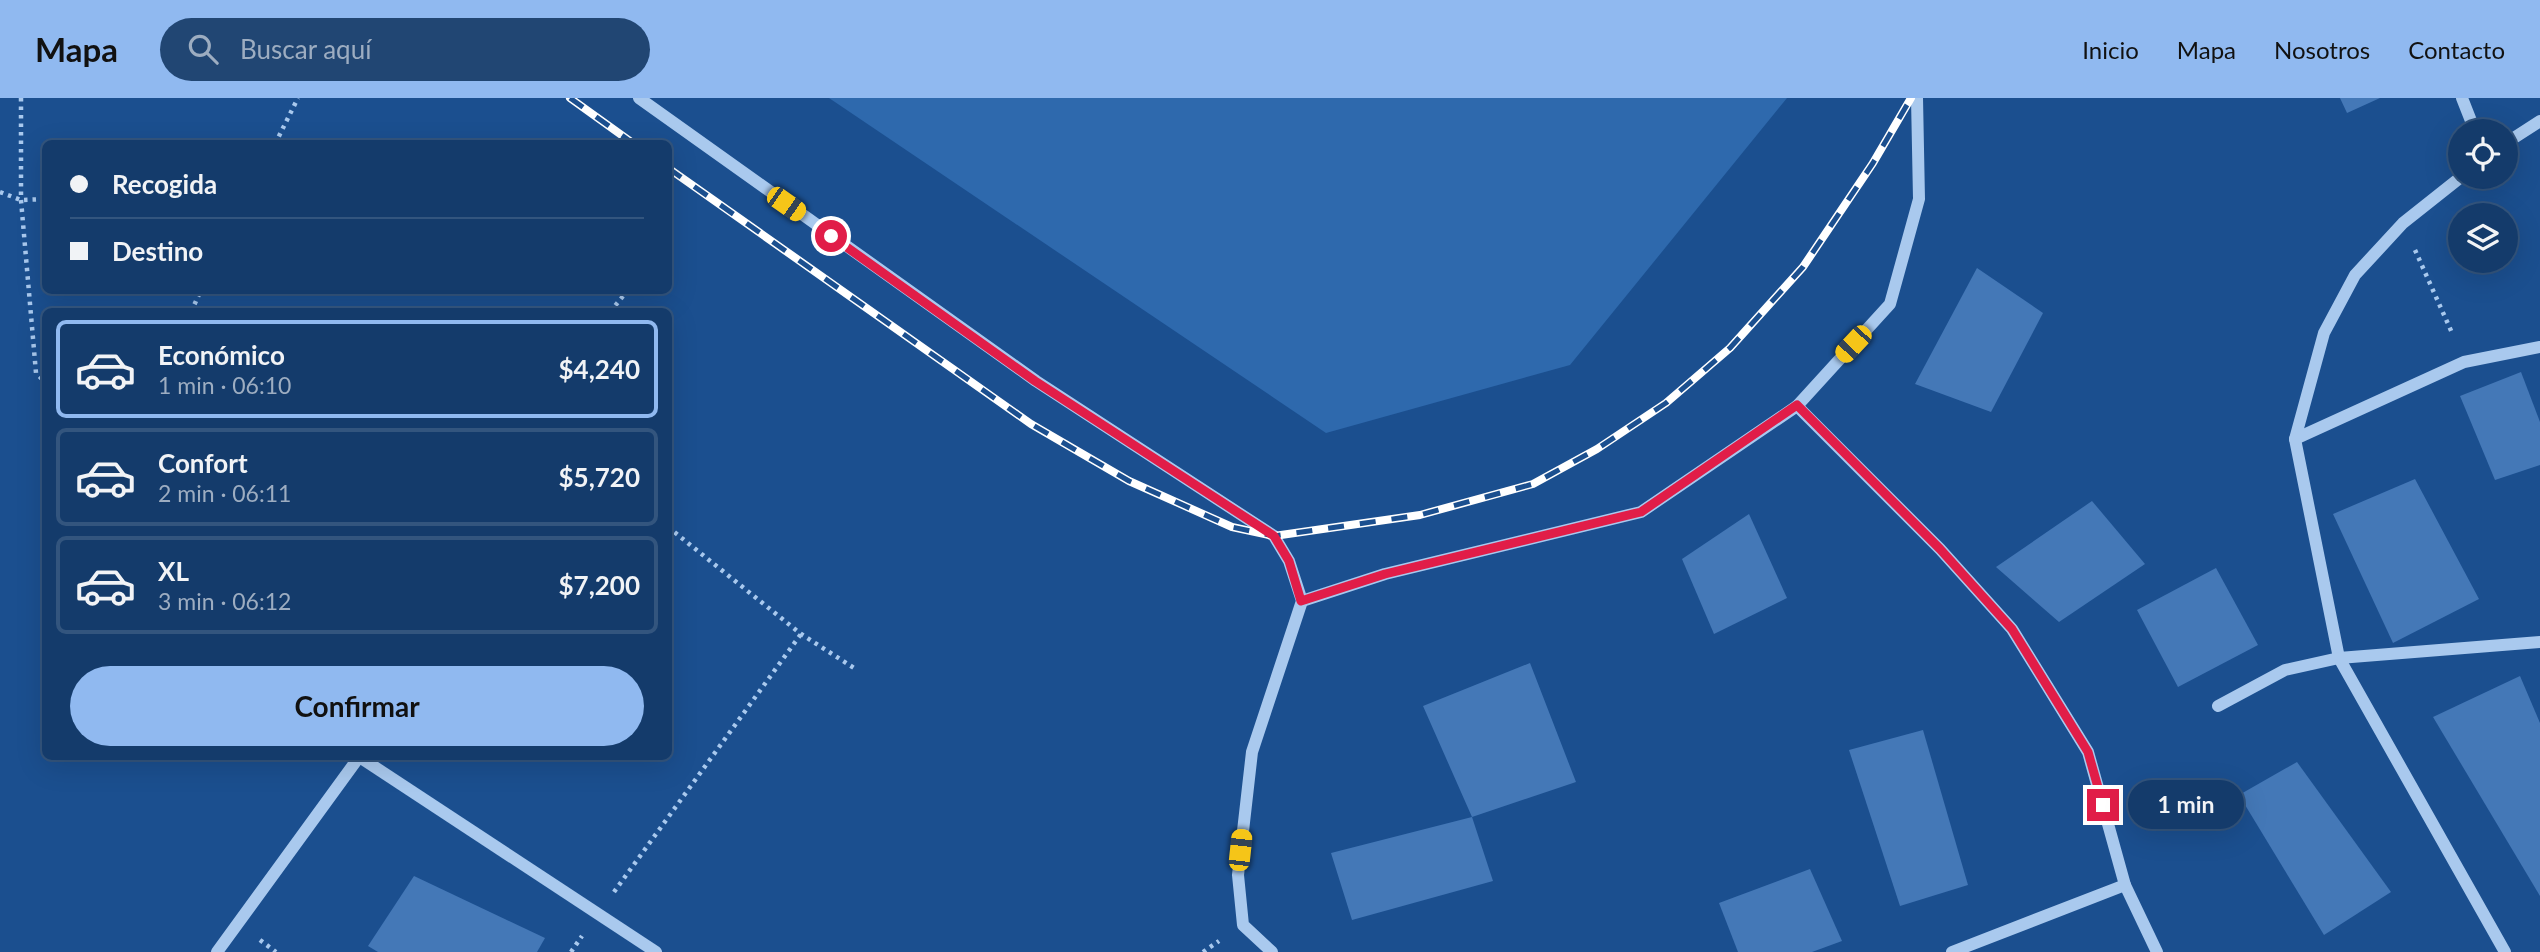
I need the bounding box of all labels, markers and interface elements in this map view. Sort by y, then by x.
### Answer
search box [160,18,650,81]
text: Mapa [35,29,118,69]
icon: search [184,30,222,68]
text: Buscar aquí [240,33,371,65]
text: Inicio [2082,35,2139,64]
text: Mapa [2177,35,2236,64]
text: Nosotros [2274,35,2370,64]
text: Contacto [2408,35,2505,64]
map controls [2448,119,2518,273]
button: locate [2448,119,2518,189]
text: Recogida [112,168,217,200]
car [763,183,810,225]
button: layers [2448,203,2518,273]
route start [815,220,847,252]
text: Destino [112,235,203,267]
car [1831,321,1876,367]
icon: car [74,338,137,401]
text: Económico [158,339,285,371]
text: $4,240 [559,353,640,385]
text: 1 min · 06:10 [158,371,291,399]
icon: car [74,446,137,509]
text: Confort [158,447,248,479]
text: $5,720 [559,461,640,493]
text: 2 min · 06:11 [158,479,291,507]
icon: car [74,554,137,617]
text: XL [158,555,189,587]
text: $7,200 [559,569,640,601]
text: 3 min · 06:12 [158,587,291,615]
button: Confirmar [70,666,644,746]
callout: 1 min [2128,780,2243,830]
route end [2087,789,2119,821]
text: 1 min [2157,790,2215,818]
car [1228,828,1253,872]

